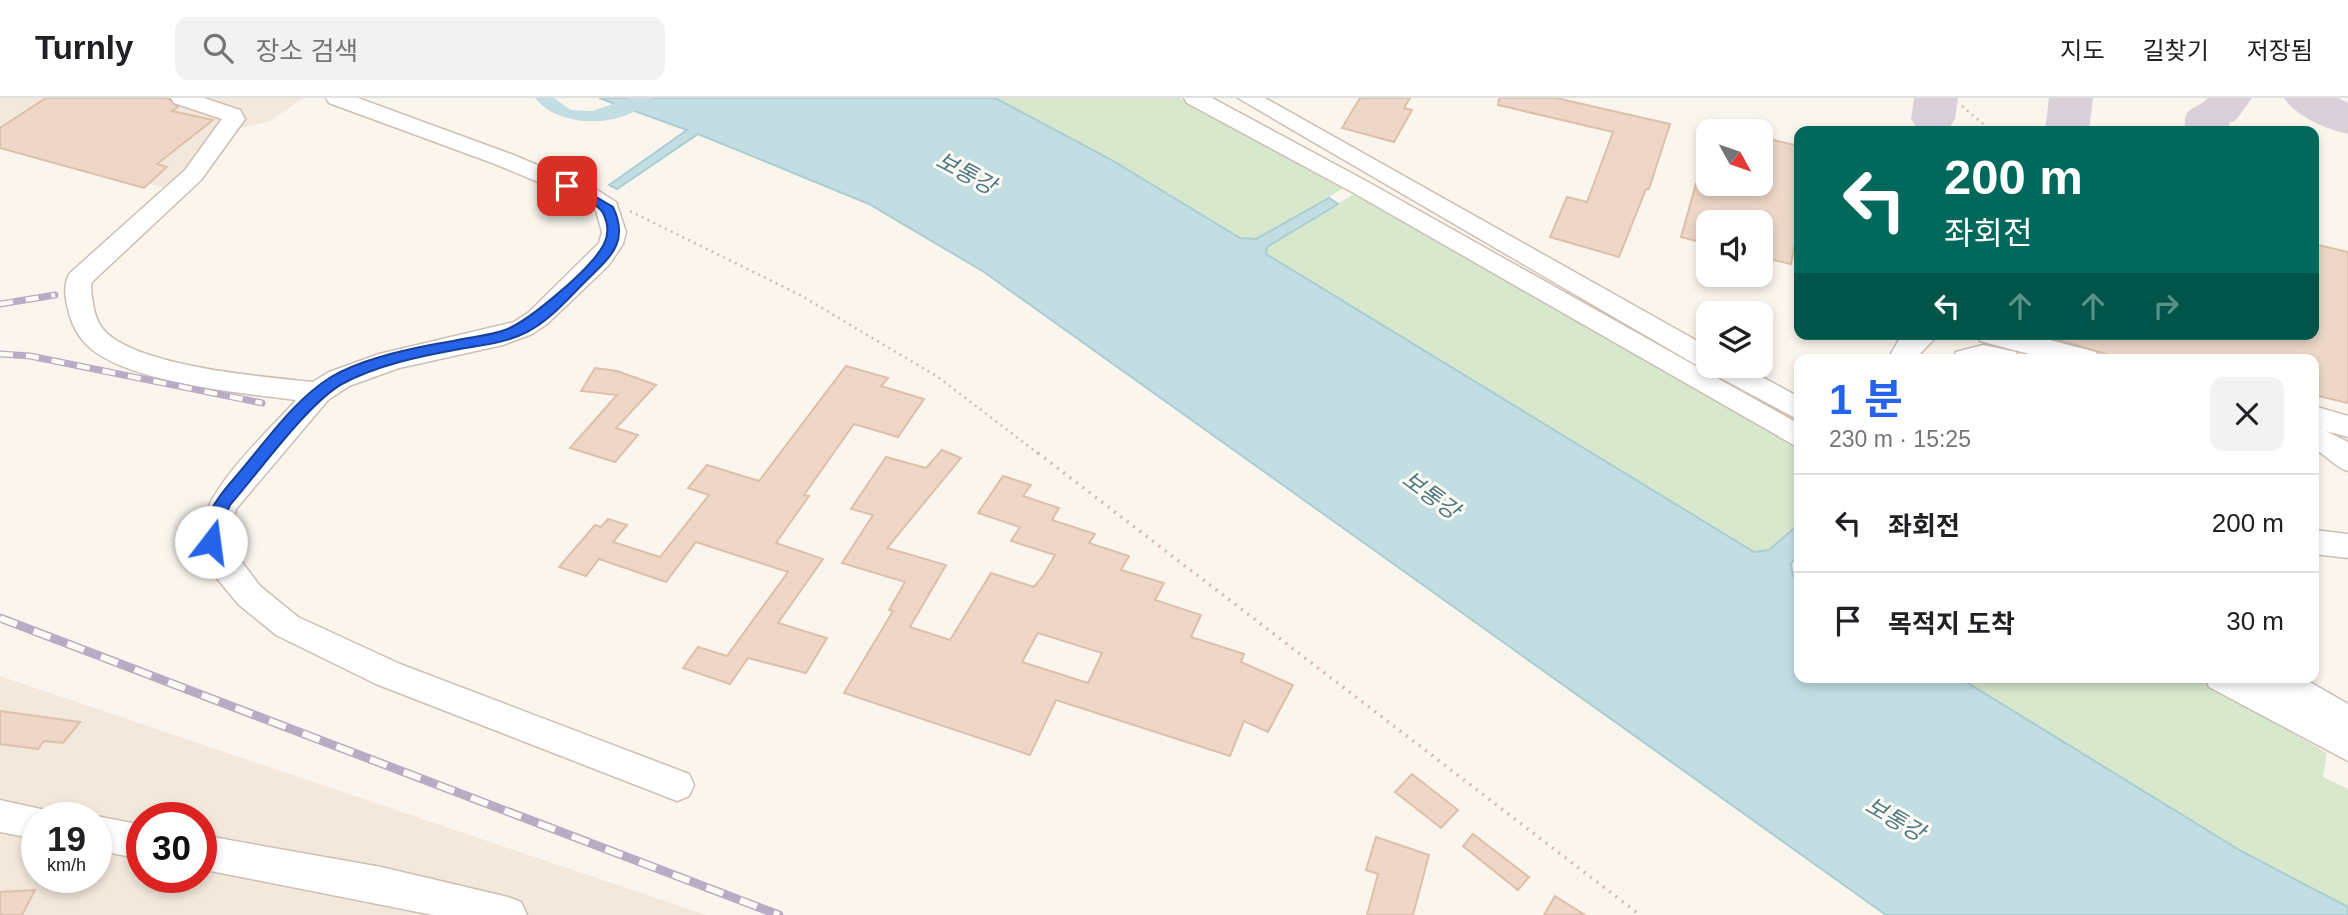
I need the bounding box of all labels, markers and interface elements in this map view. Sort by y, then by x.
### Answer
search box [175,17,665,80]
text: Turnly [35,29,133,66]
icon: search [199,29,237,67]
text: 장소 검색 [255,36,358,66]
text: 지도 [2060,37,2105,64]
text: 길찾기 [2143,37,2209,64]
text: 저장됨 [2247,37,2313,64]
north arrow [1696,119,1773,196]
map controls [1696,119,1773,378]
water label: 보통강 [932,147,1003,201]
text: 200 m [1944,150,2083,204]
icon: left [1829,154,1920,245]
pin [537,156,597,216]
icon: arrive [548,167,586,205]
button: sound [1696,210,1773,287]
text: 좌회전 [1944,215,2032,251]
icon: left [1928,287,1966,325]
icon: ahead [2001,287,2039,325]
icon: ahead [2074,287,2112,325]
icon: right [2147,287,2185,325]
button: layers [1696,301,1773,378]
text: 1 분 [1829,376,1903,423]
button: close [2210,377,2284,451]
text: 230 m · 15:25 [1829,426,1971,452]
water label: 보통강 [1398,466,1467,526]
icon: left [1829,504,1867,542]
position arrow [174,505,248,579]
text: 200 m [2212,508,2284,538]
text: 좌회전 [1888,511,1960,541]
icon: arrive [1829,602,1867,640]
text: 30 m [2226,606,2284,636]
text: 목적지 도착 [1888,609,2015,639]
water label: 보통강 [1861,792,1931,848]
speed limit sign: 30 [126,802,217,893]
text: 19 [47,819,86,858]
text: km/h [47,855,86,875]

